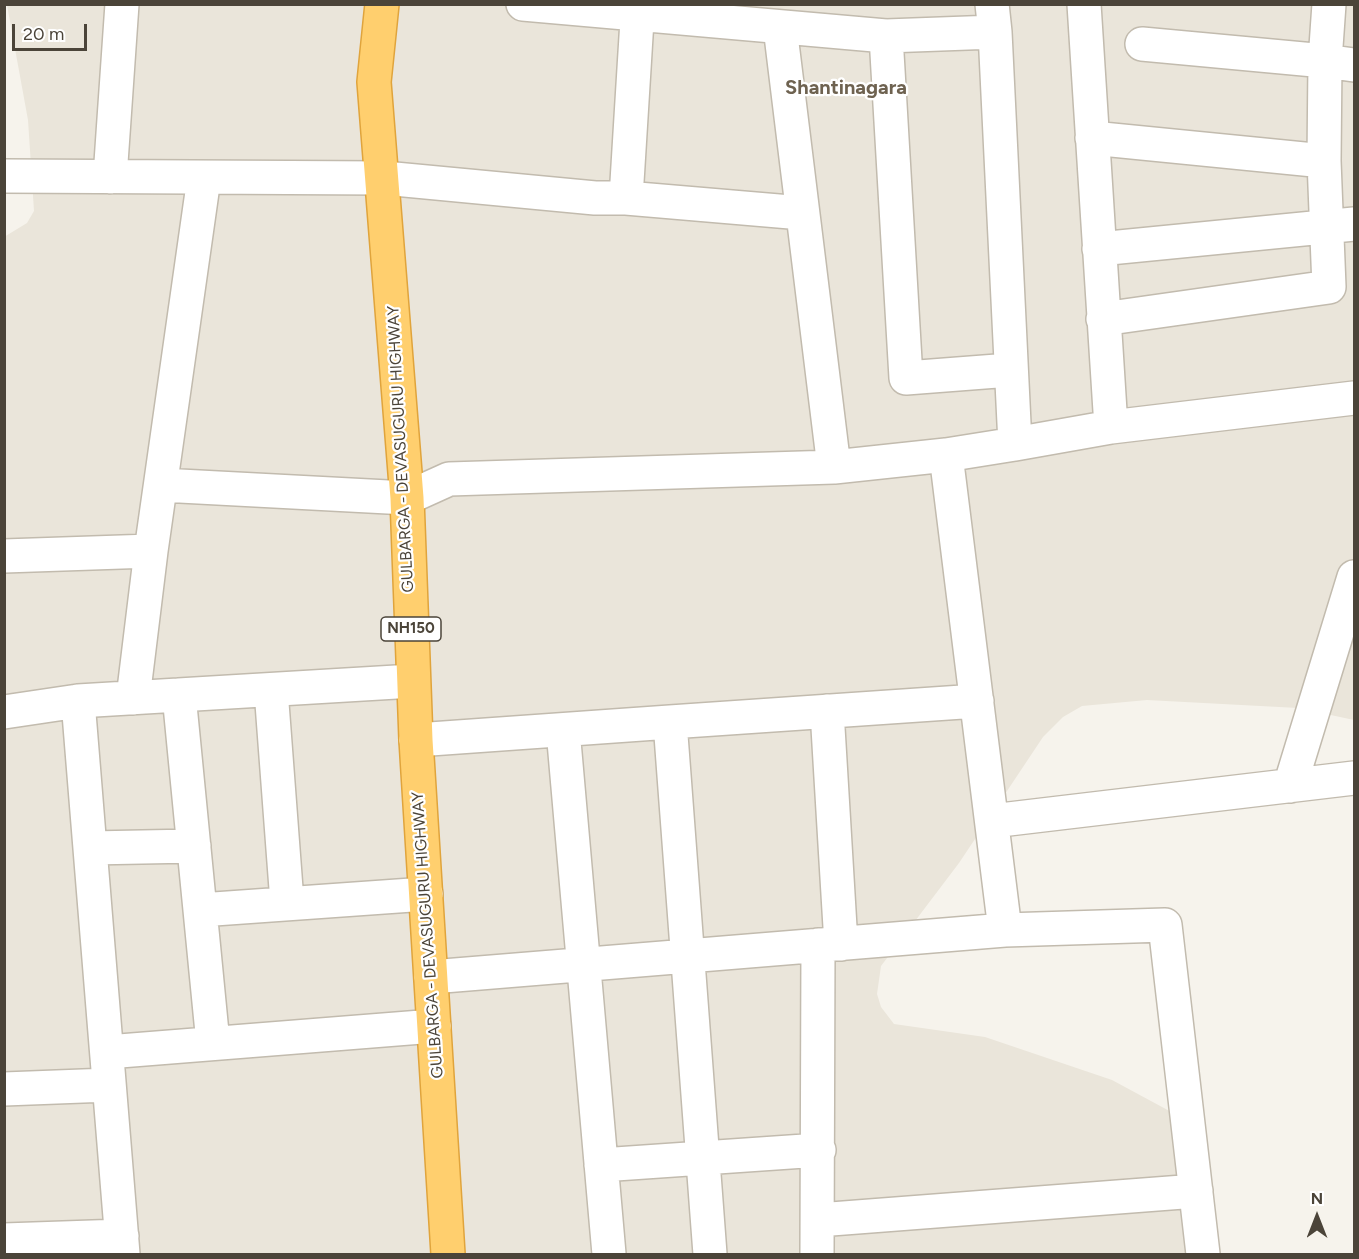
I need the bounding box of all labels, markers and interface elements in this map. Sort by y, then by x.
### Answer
scale bar [15,12,90,50]
text: 20 m [23,23,64,45]
district label: Shantinagara [785,76,907,100]
street label: GULBARGA - DEVASUGURU HIGHWAY [384,305,418,593]
road number: NH150 [381,617,441,641]
street label: GULBARGA - DEVASUGURU HIGHWAY [408,791,448,1079]
north arrow [1287,1187,1347,1247]
text: N [1311,1189,1323,1208]

